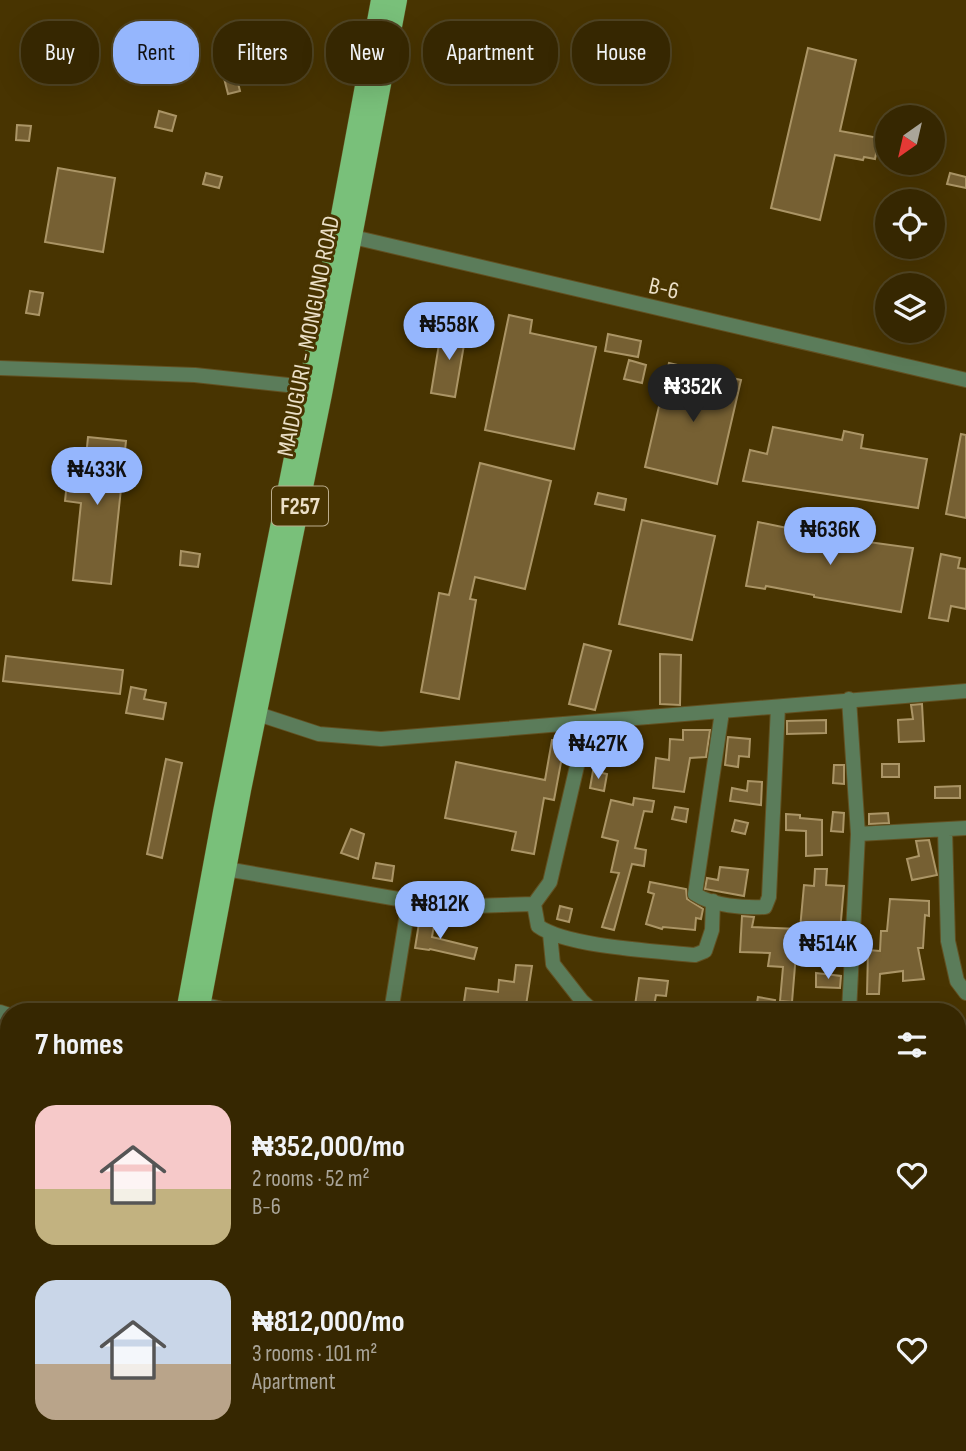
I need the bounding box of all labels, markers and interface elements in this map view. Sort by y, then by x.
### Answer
chip: Buy [21,21,99,84]
chip: Rent [113,21,199,84]
chip: Filters [213,21,312,84]
chip: New [326,21,409,84]
chip: Apartment [423,21,558,84]
chip: House [572,21,670,84]
north arrow [875,105,945,175]
map controls [875,105,945,343]
button: locate [875,189,945,259]
street label: MAIDUGURI - MONGUNO ROAD [271,213,346,459]
street label: B-6 [646,271,682,306]
button: layers [875,273,945,343]
pin: ₦558K [400,302,498,362]
text: ₦558K [419,311,479,339]
pin: ₦352K [644,364,742,424]
text: ₦352K [664,373,722,401]
pin: ₦433K [48,448,146,507]
text: ₦433K [67,456,127,484]
road number: F257 [272,486,328,526]
pin: ₦636K [781,508,879,567]
text: ₦636K [800,516,860,544]
pin: ₦427K [549,722,647,781]
text: ₦427K [569,730,628,758]
pin: ₦812K [391,881,489,941]
text: ₦812K [411,890,469,918]
pin: ₦514K [779,922,877,981]
text: ₦514K [799,930,857,958]
icon: filters [893,1026,931,1064]
text: 7 homes [35,1027,123,1063]
text: ₦352,000/mo [252,1129,405,1165]
icon: home [91,1133,175,1217]
icon: heart [893,1156,931,1194]
text: 2 rooms · 52 m² [252,1165,370,1193]
text: B-6 [252,1193,281,1221]
text: ₦812,000/mo [252,1304,405,1340]
icon: home [91,1308,175,1392]
icon: heart [893,1331,931,1369]
text: 3 rooms · 101 m² [252,1340,377,1368]
text: Apartment [252,1368,336,1396]

